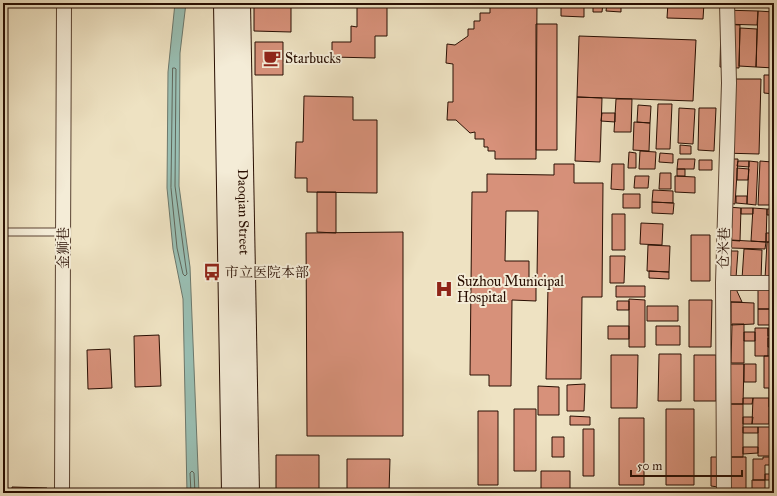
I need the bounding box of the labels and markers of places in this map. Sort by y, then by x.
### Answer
cafe icon: Starbucks [262,48,282,68]
place label: Starbucks [285,50,341,67]
bus stop icon: 市立医院本部 [202,262,222,282]
place label: 市立医院本部 [225,264,309,281]
place label: Suzhou Municipal Hospital [457,273,564,306]
hospital icon: Suzhou Municipal Hospital [434,279,454,299]

